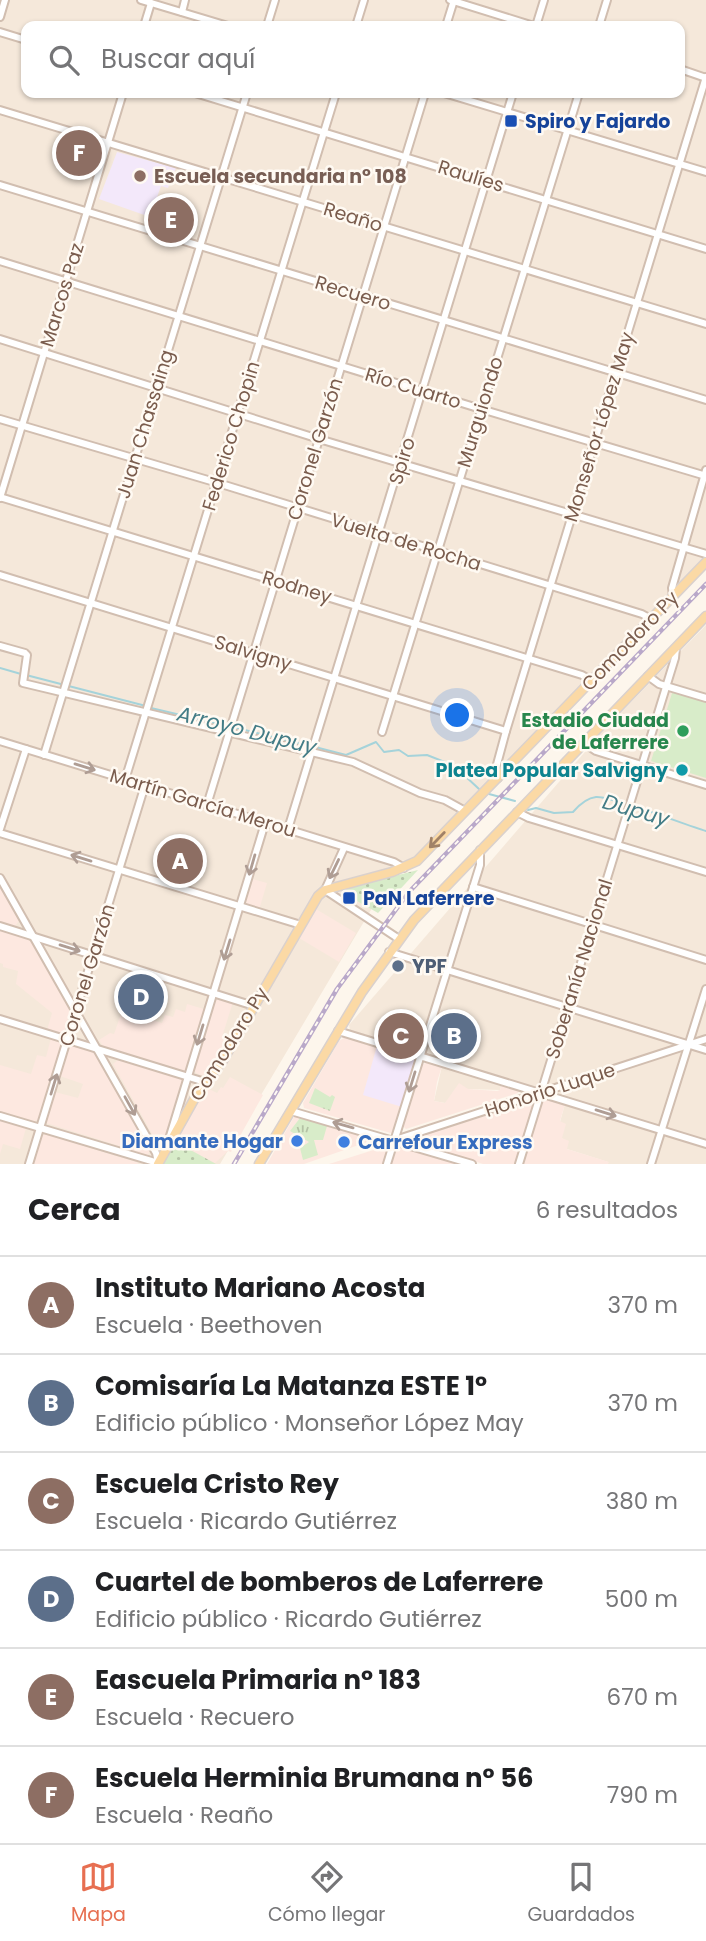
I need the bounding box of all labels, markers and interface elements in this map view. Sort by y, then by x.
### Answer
search box [21,21,685,98]
icon: search [45,41,83,79]
text: Buscar aquí [101,41,255,77]
place label: Spiro y Fajardo [525,108,670,135]
marker: Spiro y Fajardo [503,113,519,129]
pin: F [56,127,102,179]
street label: Raulíes [435,153,507,199]
place label: Escuela secundaria n° 108 [154,163,407,190]
marker: Escuela secundaria n° 108 [132,168,148,184]
pin: E [148,194,194,246]
street label: Reaño [320,195,386,239]
street label: Marcos Paz [33,240,91,350]
street label: Recuero [312,269,394,317]
street label: Monseñor López May [557,328,641,525]
street label: Juan Chassaing [110,346,180,502]
street label: Murguiondo [450,353,510,471]
street label: Federico Chopin [195,358,267,514]
street label: Río Cuarto [362,361,464,415]
street label: Coronel Garzón [281,375,349,523]
street label: Spiro [382,434,422,488]
street label: Vuelta de Rocha [327,506,485,578]
street label: Rodney [259,564,335,610]
street label: Comodoro Py [575,585,685,697]
street label: Salvigny [211,628,295,678]
water label: Arroyo Dupuy [173,698,321,762]
your location [440,698,474,732]
place label: Estadio Ciudad de Laferrere [521,707,669,756]
marker: Estadio Ciudad de Laferrere [675,723,691,739]
place label: Platea Popular Salvigny [436,757,669,784]
one-way arrow [74,762,96,775]
street label: Martín García Merou [107,762,299,844]
marker: Platea Popular Salvigny [674,762,690,778]
water label: Dupuy [599,787,674,834]
one-way arrow [429,831,446,848]
pin: A [157,835,203,887]
one-way arrow [71,851,93,864]
one-way arrow [245,854,258,876]
one-way arrow [327,857,340,879]
street label: Soberanía Nacional [539,876,619,1062]
place label: PaN Laferrere [363,885,495,912]
marker: PaN Laferrere [341,890,357,906]
street label: Coronel Garzón [53,901,121,1049]
one-way arrow [220,939,233,961]
one-way arrow [59,942,81,955]
place label: YPF [412,953,447,980]
marker: YPF [390,958,406,974]
pin: D [118,971,164,1023]
street label: Comodoro Py [183,982,275,1106]
pin: C [378,1010,424,1062]
pin: B [431,1010,477,1062]
one-way arrow [193,1024,206,1046]
street label: Honorio Luque [481,1056,619,1124]
one-way arrow [405,1071,418,1093]
one-way arrow [48,1073,61,1095]
one-way arrow [123,1095,137,1115]
one-way arrow [595,1108,617,1121]
one-way arrow [332,1118,354,1131]
place label: Diamante Hogar [121,1128,283,1155]
place label: Carrefour Express [358,1129,533,1156]
marker: Diamante Hogar [289,1133,305,1149]
marker: Carrefour Express [336,1134,352,1150]
text: Cerca [28,1188,121,1231]
text: 6 resultados [536,1194,678,1226]
text: Instituto Mariano Acosta [95,1270,425,1306]
text: A [43,1289,59,1321]
text: 370 m [608,1289,678,1321]
text: Escuela · Beethoven [95,1309,322,1341]
text: Comisaría La Matanza ESTE 1° [95,1368,487,1404]
text: B [43,1387,59,1419]
text: 370 m [608,1387,678,1419]
text: Edificio público · Monseñor López May [95,1407,524,1439]
text: Escuela Cristo Rey [95,1466,339,1502]
text: C [42,1485,60,1517]
text: 380 m [606,1485,678,1517]
text: Escuela · Ricardo Gutiérrez [95,1505,397,1537]
text: Cuartel de bomberos de Laferrere [95,1564,543,1600]
text: D [43,1583,59,1615]
text: 500 m [605,1583,678,1615]
text: Edificio público · Ricardo Gutiérrez [95,1603,482,1635]
text: Eascuela Primaria n° 183 [95,1662,421,1698]
text: E [45,1681,57,1713]
text: 670 m [607,1681,678,1713]
text: Escuela · Recuero [95,1701,295,1733]
text: Escuela Herminia Brumana n° 56 [95,1760,534,1796]
text: F [45,1779,57,1811]
text: 790 m [607,1779,678,1811]
text: Escuela · Reaño [95,1799,273,1831]
tab: Mapa [71,1858,126,1929]
tab: Cómo llegar [268,1858,385,1929]
tab: Guardados [527,1858,635,1929]

